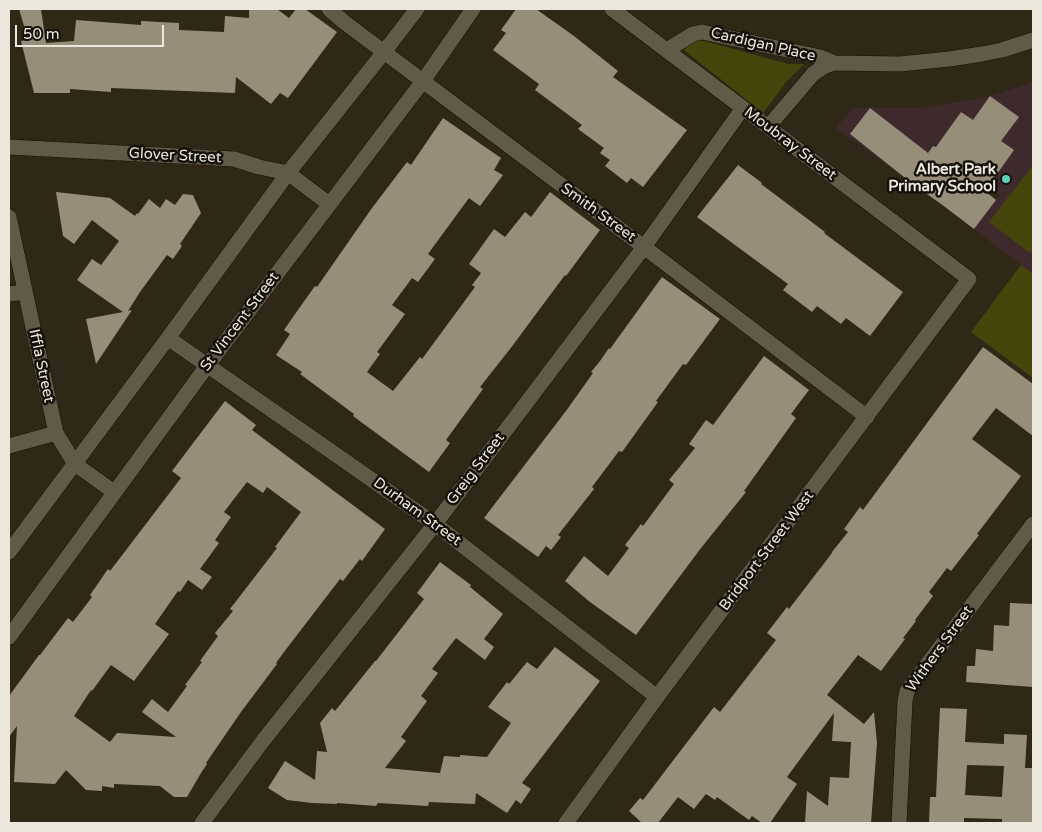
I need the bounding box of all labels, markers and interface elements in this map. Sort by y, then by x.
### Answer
scale bar [18,15,166,47]
street label: Cardigan Place [709,24,817,66]
text: 50 m [23,25,60,43]
street label: Moubray Street [740,103,840,185]
street label: Glover Street [128,145,222,167]
place label: Albert Park Primary School [888,161,996,196]
marker: Albert Park Primary School [1000,173,1012,185]
street label: Smith Street [557,180,639,246]
street label: St Vincent Street [197,269,283,375]
street label: Iffla Street [24,327,58,405]
street label: Greig Street [443,430,509,508]
street label: Durham Street [370,474,464,550]
street label: Bridport Street West [716,487,818,615]
street label: Withers Street [903,603,977,695]

